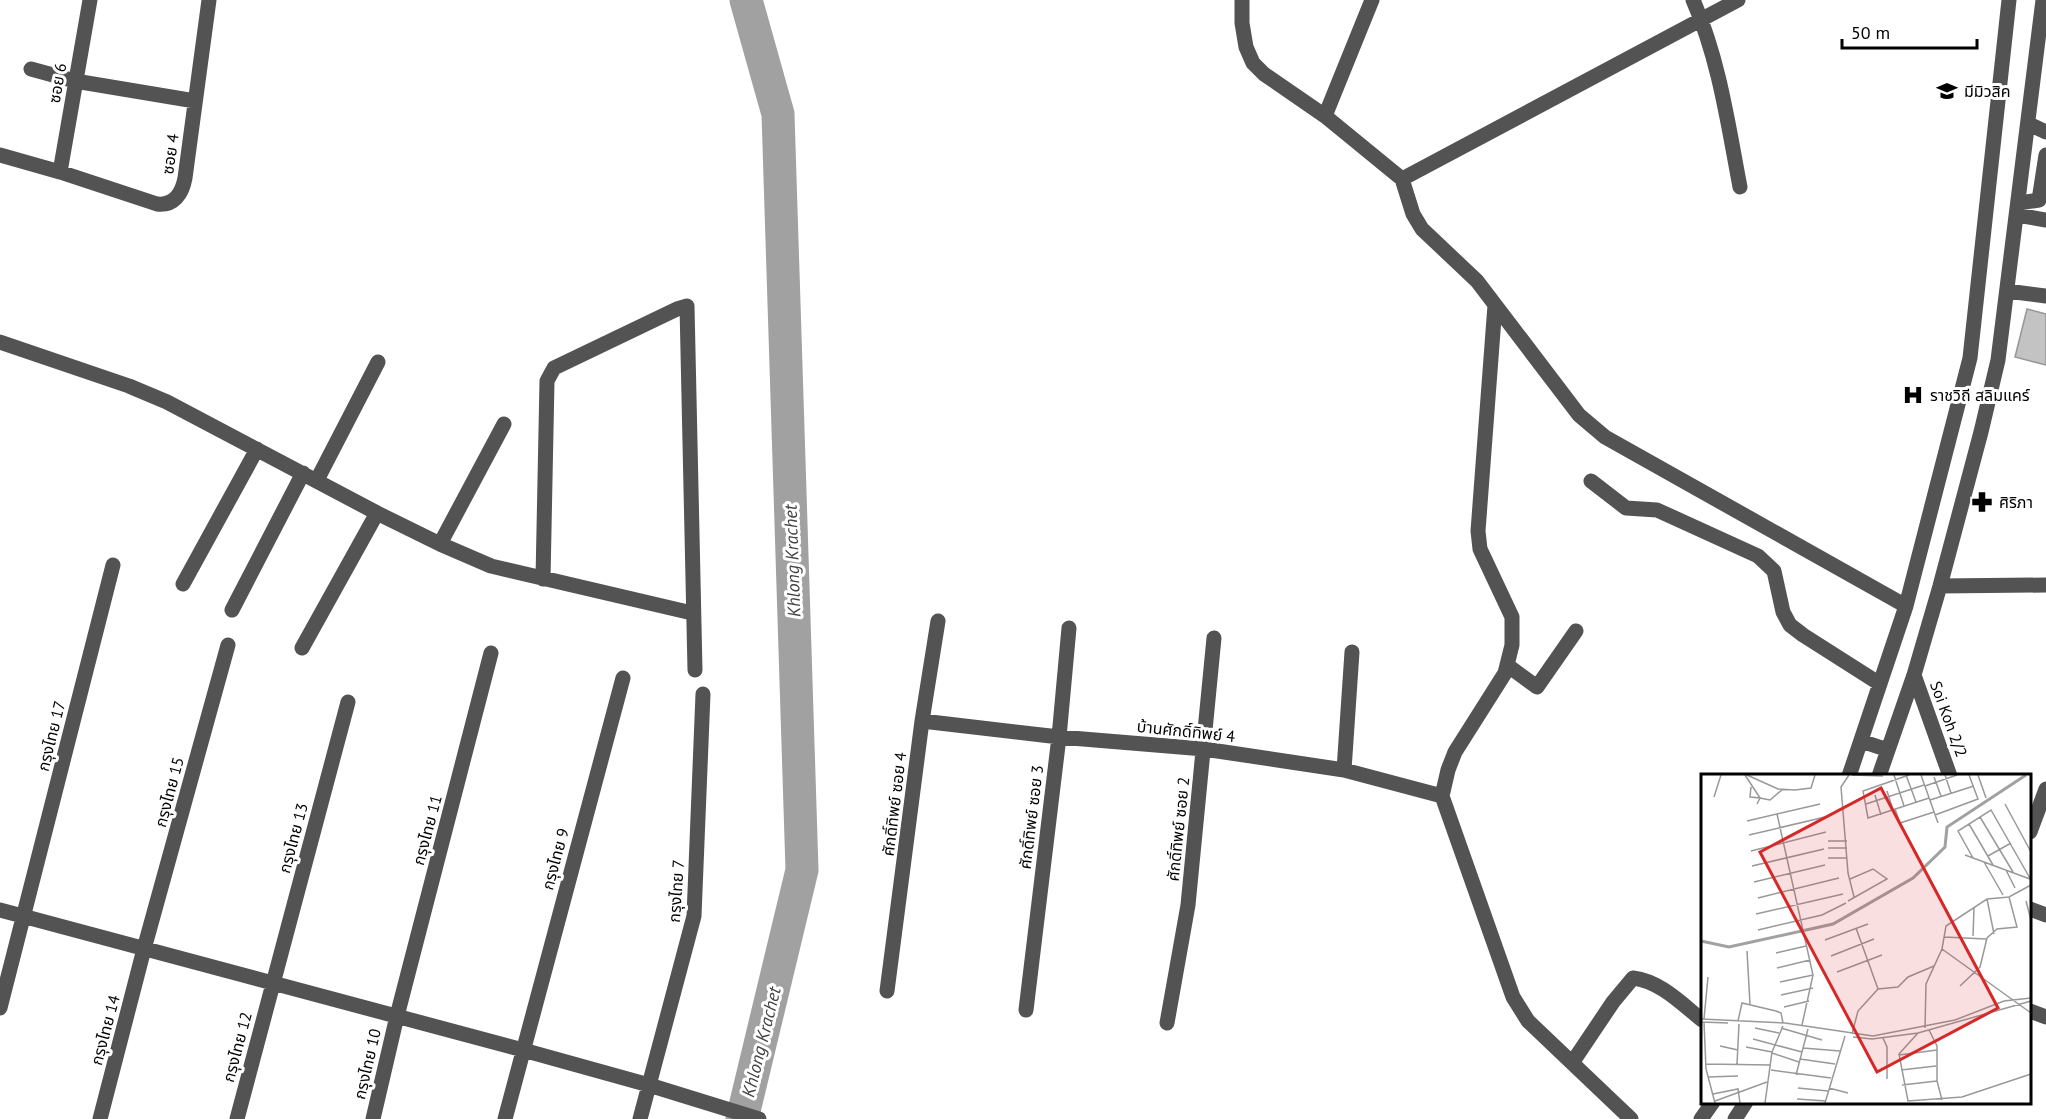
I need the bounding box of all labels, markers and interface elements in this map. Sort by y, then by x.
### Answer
scale bar [1842,12,1977,50]
text: 50 m [1851,21,1890,44]
street label: ซอย 6 [44,61,70,105]
school or university icon: มีมิวสิค [1935,79,1959,103]
place label: มีมิวสิค [1964,81,2011,101]
street label: ซอย 4 [157,132,183,175]
hospital icon: ราชวิถี สลิมแคร์ [1901,383,1925,407]
place label: ราชวิถี สลิมแคร์ [1930,385,2030,405]
pharmacy icon: ศิริภา [1970,490,1994,514]
place label: ศิริภา [1999,492,2033,512]
water label: Khlong Krachet [778,503,805,618]
street label: Soi Koh 2/2 [1926,678,1972,760]
street label: กรุงไทย 17 [33,699,69,773]
street label: บ้านศักดิ์ทิพย์ 4 [1136,716,1236,746]
street label: ศักดิ์ทิพย์ ซอย 4 [878,751,910,857]
street label: กรุงไทย 15 [150,755,188,829]
street label: ศักดิ์ทิพย์ ซอย 3 [1015,764,1047,870]
inset map [1701,774,2031,1104]
street label: ศักดิ์ทิพย์ ซอย 2 [1163,776,1193,882]
street label: กรุงไทย 11 [408,793,446,867]
street label: กรุงไทย 13 [274,801,312,875]
street label: กรุงไทย 9 [537,826,573,892]
street label: กรุงไทย 7 [664,859,688,923]
water label: Khlong Krachet [736,983,786,1099]
street label: กรุงไทย 14 [86,992,124,1067]
street label: กรุงไทย 12 [218,1010,256,1084]
street label: กรุงไทย 10 [349,1026,385,1101]

